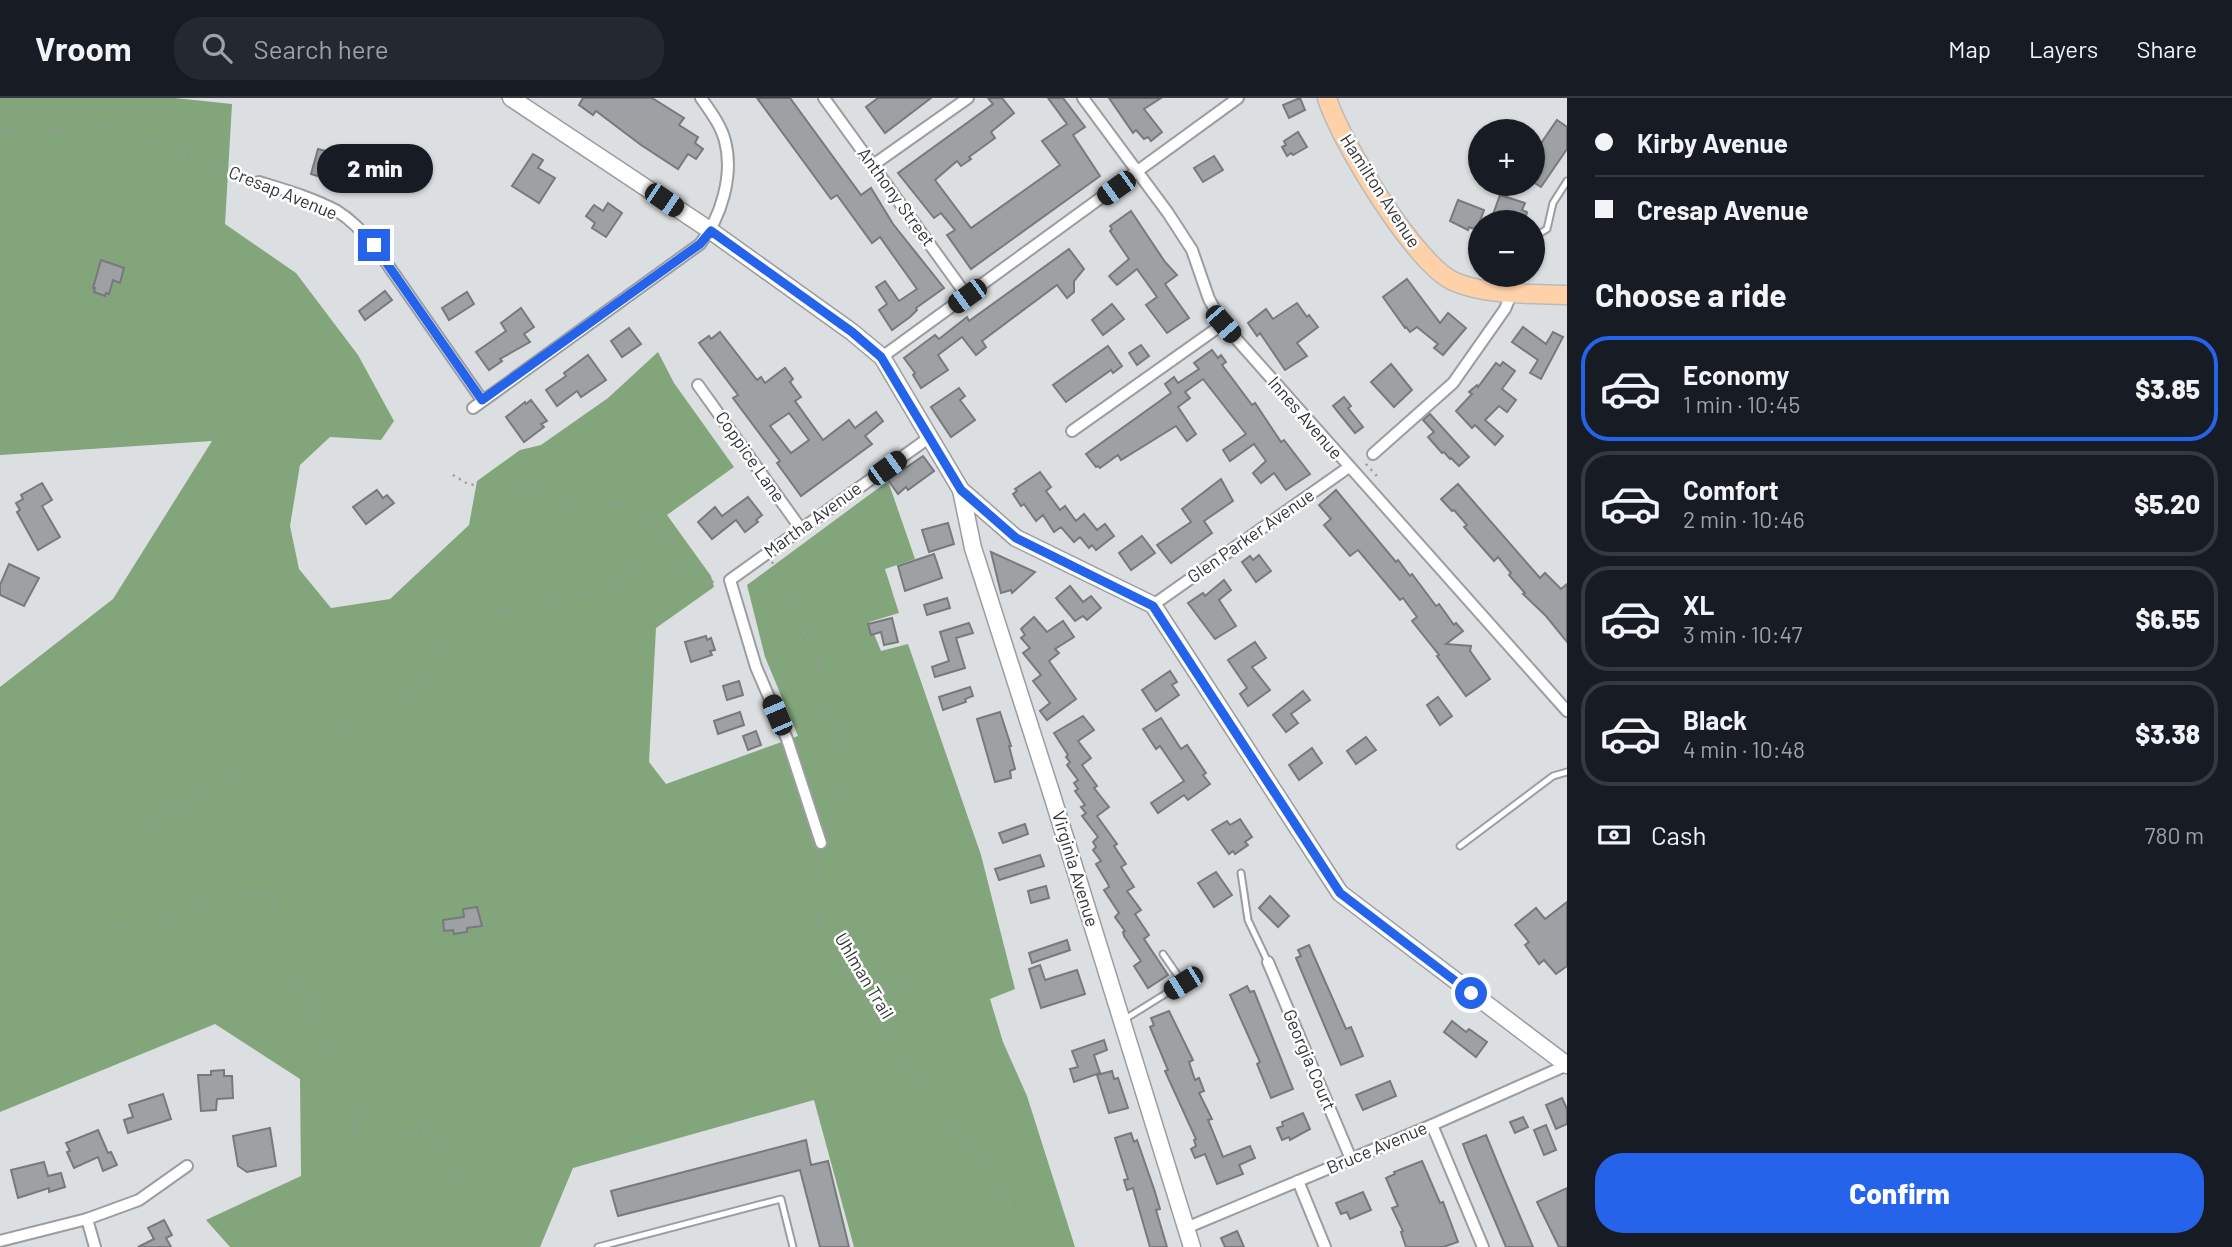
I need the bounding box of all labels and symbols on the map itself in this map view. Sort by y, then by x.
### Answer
street label: Hamilton Avenue [1336,129,1426,251]
street label: Anthony Street [853,143,940,250]
callout: 2 min [316,144,432,192]
street label: Cresap Avenue [226,160,341,224]
car [1093,167,1140,209]
car [641,180,688,220]
route end [358,229,390,261]
car [944,275,991,317]
car [1202,301,1245,347]
street label: Innes Avenue [1264,371,1348,463]
street label: Coppice Lane [711,407,790,506]
car [864,447,911,489]
street label: Martha Avenue [759,476,865,562]
street label: Glen Parker Avenue [1183,483,1318,587]
car [760,692,795,738]
street label: Virginia Avenue [1048,808,1104,929]
street label: Uhlman Trail [831,928,899,1023]
car [1160,963,1207,1003]
route start [1455,977,1487,1009]
street label: Georgia Court [1279,1006,1341,1113]
street label: Bruce Avenue [1323,1116,1430,1178]

